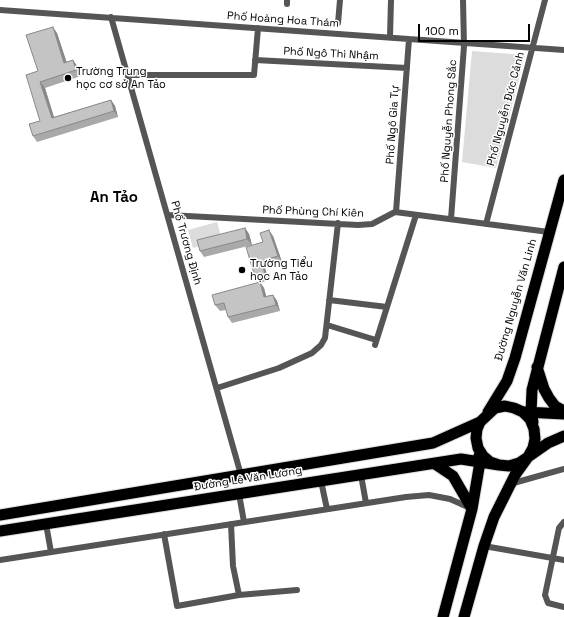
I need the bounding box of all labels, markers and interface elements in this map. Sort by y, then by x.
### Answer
street label: Phố Hoàng Hoa Thám [227,10,339,30]
scale bar [420,16,532,42]
text: 100 m [425,23,459,39]
street label: Phố Ngô Thì Nhậm [283,45,379,63]
street label: Phố Nguyễn Đức Cảnh [484,51,528,167]
street label: Phố Nguyễn Phong Sắc [438,59,460,183]
place label: Trường Trung học cơ sở An Tảo [76,65,166,91]
marker: Trường Trung học cơ sở An Tảo [63,73,73,83]
street label: Phố Ngô Gia Tự [384,85,402,165]
district label: An Tảo [90,189,138,207]
street label: Phố Trương Định [168,199,204,287]
street label: Phố Phùng Chí Kiên [262,204,364,220]
street label: Đường Nguyễn Văn Linh [492,237,540,363]
place label: Trường Tiểu học An Tảo [250,257,313,283]
marker: Trường Tiểu học An Tảo [237,265,247,275]
street label: Đường Lê Văn Lương [193,464,303,494]

